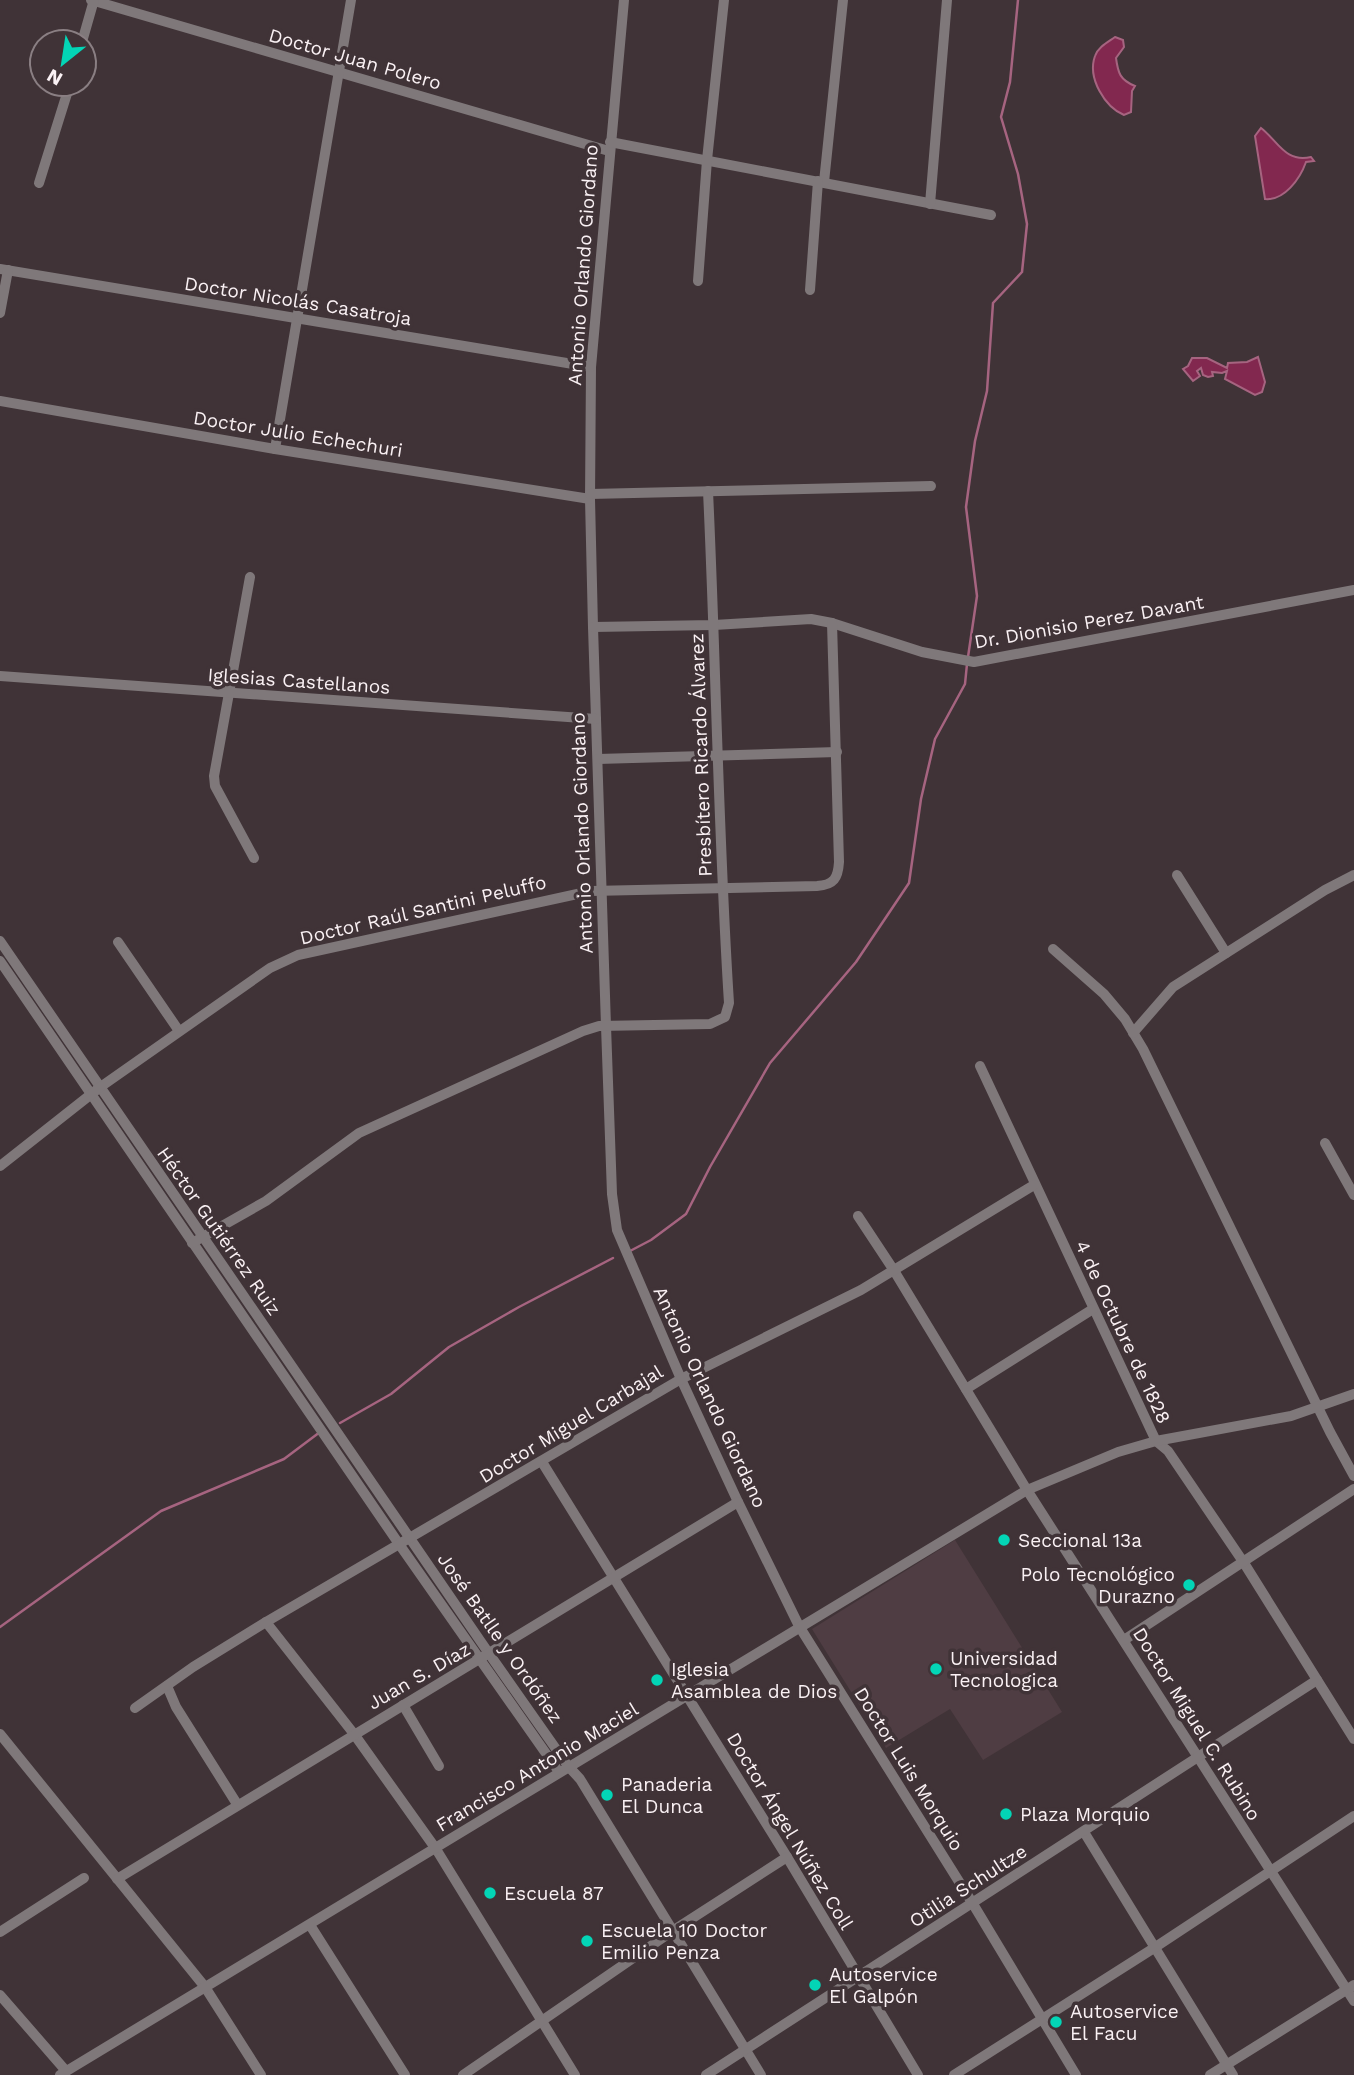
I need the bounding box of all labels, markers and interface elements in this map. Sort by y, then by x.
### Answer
street label: Doctor Juan Polero [266,23,444,95]
north arrow [28,28,98,98]
text: N [43,64,67,91]
street label: Antonio Orlando Giordano [563,144,603,386]
street label: Doctor Nicolás Casatroja [183,272,414,330]
street label: Doctor Julio Echechuri [192,406,404,462]
street label: Dr. Dionisio Perez Davant [972,590,1206,654]
street label: Presbítero Ricardo Álvarez [685,633,717,877]
street label: Iglesias Castellanos [207,663,391,699]
street label: Antonio Orlando Giordano [566,712,598,954]
street label: Doctor Raúl Santini Peluffo [297,870,549,950]
street label: Héctor Gutiérrez Ruiz [152,1142,286,1320]
street label: 4 de Octubre de 1828 [1070,1237,1176,1427]
street label: Antonio Orlando Giordano [649,1283,771,1511]
street label: Doctor Miguel Carbajal [475,1360,667,1488]
place label: Seccional 13a [1018,1529,1142,1552]
marker: Seccional 13a [996,1532,1012,1548]
street label: José Batlle y Ordóñez [433,1549,567,1727]
place label: Polo Tecnológico Durazno [1020,1563,1175,1608]
marker: Polo Tecnológico Durazno [1181,1577,1197,1593]
street label: Doctor Miguel C. Rubino [1128,1623,1266,1825]
street label: Juan S. Díaz [364,1637,474,1715]
place label: Universidad Tecnologica [950,1647,1058,1692]
place label: Iglesia Asamblea de Dios [671,1658,837,1703]
marker: Universidad Tecnologica [928,1661,944,1677]
marker: Iglesia Asamblea de Dios [649,1672,665,1688]
street label: Doctor Luis Morquio [849,1683,969,1855]
street label: Francisco Antonio Maciel [432,1697,642,1837]
street label: Doctor Ángel Núñez Coll [722,1728,858,1934]
place label: Panaderia El Dunca [621,1773,713,1818]
marker: Panaderia El Dunca [599,1787,615,1803]
place label: Plaza Morquio [1020,1803,1150,1826]
marker: Plaza Morquio [998,1806,1014,1822]
street label: Otilia Schultze [905,1839,1031,1933]
place label: Escuela 87 [504,1882,604,1905]
marker: Escuela 87 [482,1885,498,1901]
place label: Escuela 10 Doctor Emilio Penza [601,1919,767,1964]
marker: Escuela 10 Doctor Emilio Penza [579,1933,595,1949]
place label: Autoservice El Galpón [829,1963,938,2008]
marker: Autoservice El Galpón [807,1977,823,1993]
place label: Autoservice El Facu [1070,2000,1179,2045]
marker: Autoservice El Facu [1048,2014,1064,2030]

